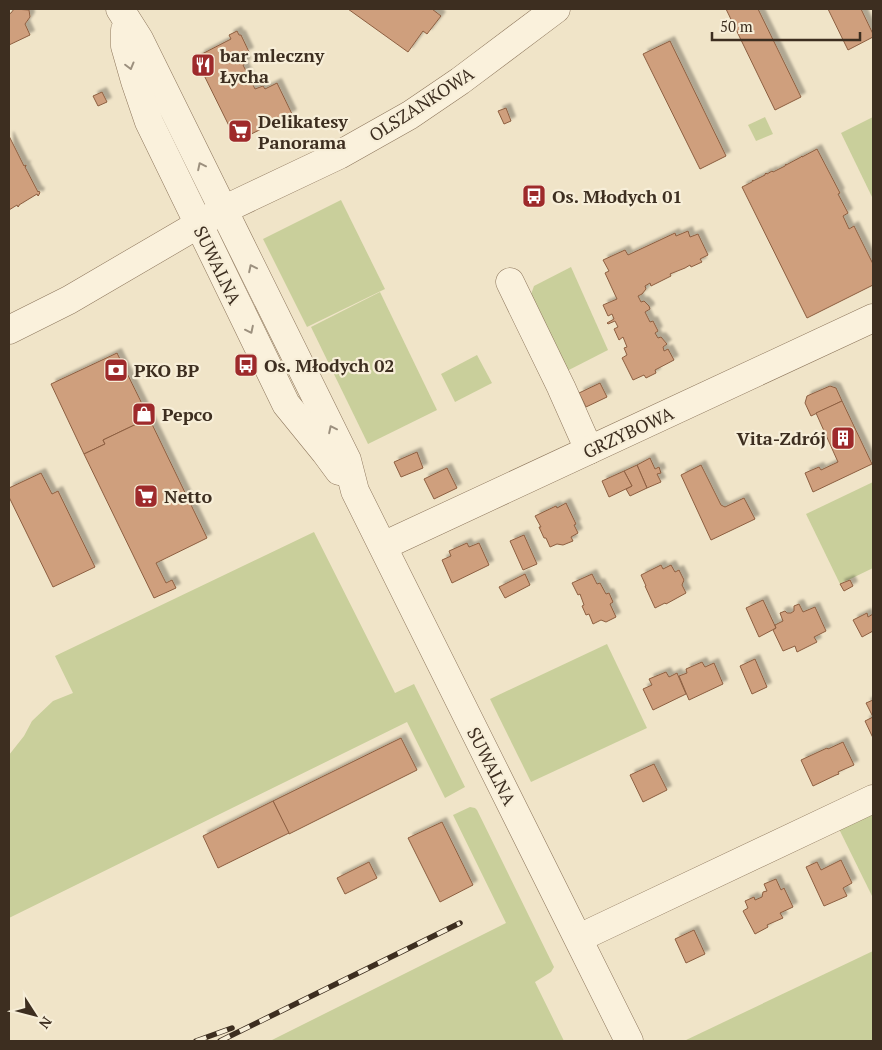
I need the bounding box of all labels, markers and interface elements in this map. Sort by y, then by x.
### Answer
scale bar [712,10,860,42]
text: 50 m [720,16,753,36]
place label: bar mleczny Łycha [219,43,325,88]
restaurant icon: bar mleczny Łycha [190,52,216,78]
street label: OLSZANKOWA [364,61,479,147]
one-way arrow [125,62,135,70]
place label: Delikatesy Panorama [258,109,348,154]
supermarket icon: Delikatesy Panorama [227,118,253,144]
one-way arrow [197,162,208,171]
bus stop icon: Os. Młodych 01 [521,183,547,209]
place label: Os. Młodych 01 [552,184,682,208]
street label: SUWALNA [189,222,248,309]
one-way arrow [248,264,258,273]
one-way arrow [244,325,254,334]
bus stop icon: Os. Młodych 02 [233,352,259,378]
place label: Os. Młodych 02 [264,353,394,377]
bank icon: PKO BP [103,357,129,383]
place label: PKO BP [134,358,200,382]
street label: GRZYBOWA [579,400,678,463]
shop icon: Pepco [131,401,157,427]
place label: Pepco [162,402,213,426]
one-way arrow [327,425,338,434]
building icon: Vita-Zdrój [830,425,856,451]
place label: Vita-Zdrój [736,426,826,450]
supermarket icon: Netto [133,483,159,509]
place label: Netto [164,484,213,508]
street label: SUWALNA [462,723,522,810]
north arrow [10,990,60,1040]
text: N [35,1013,57,1033]

